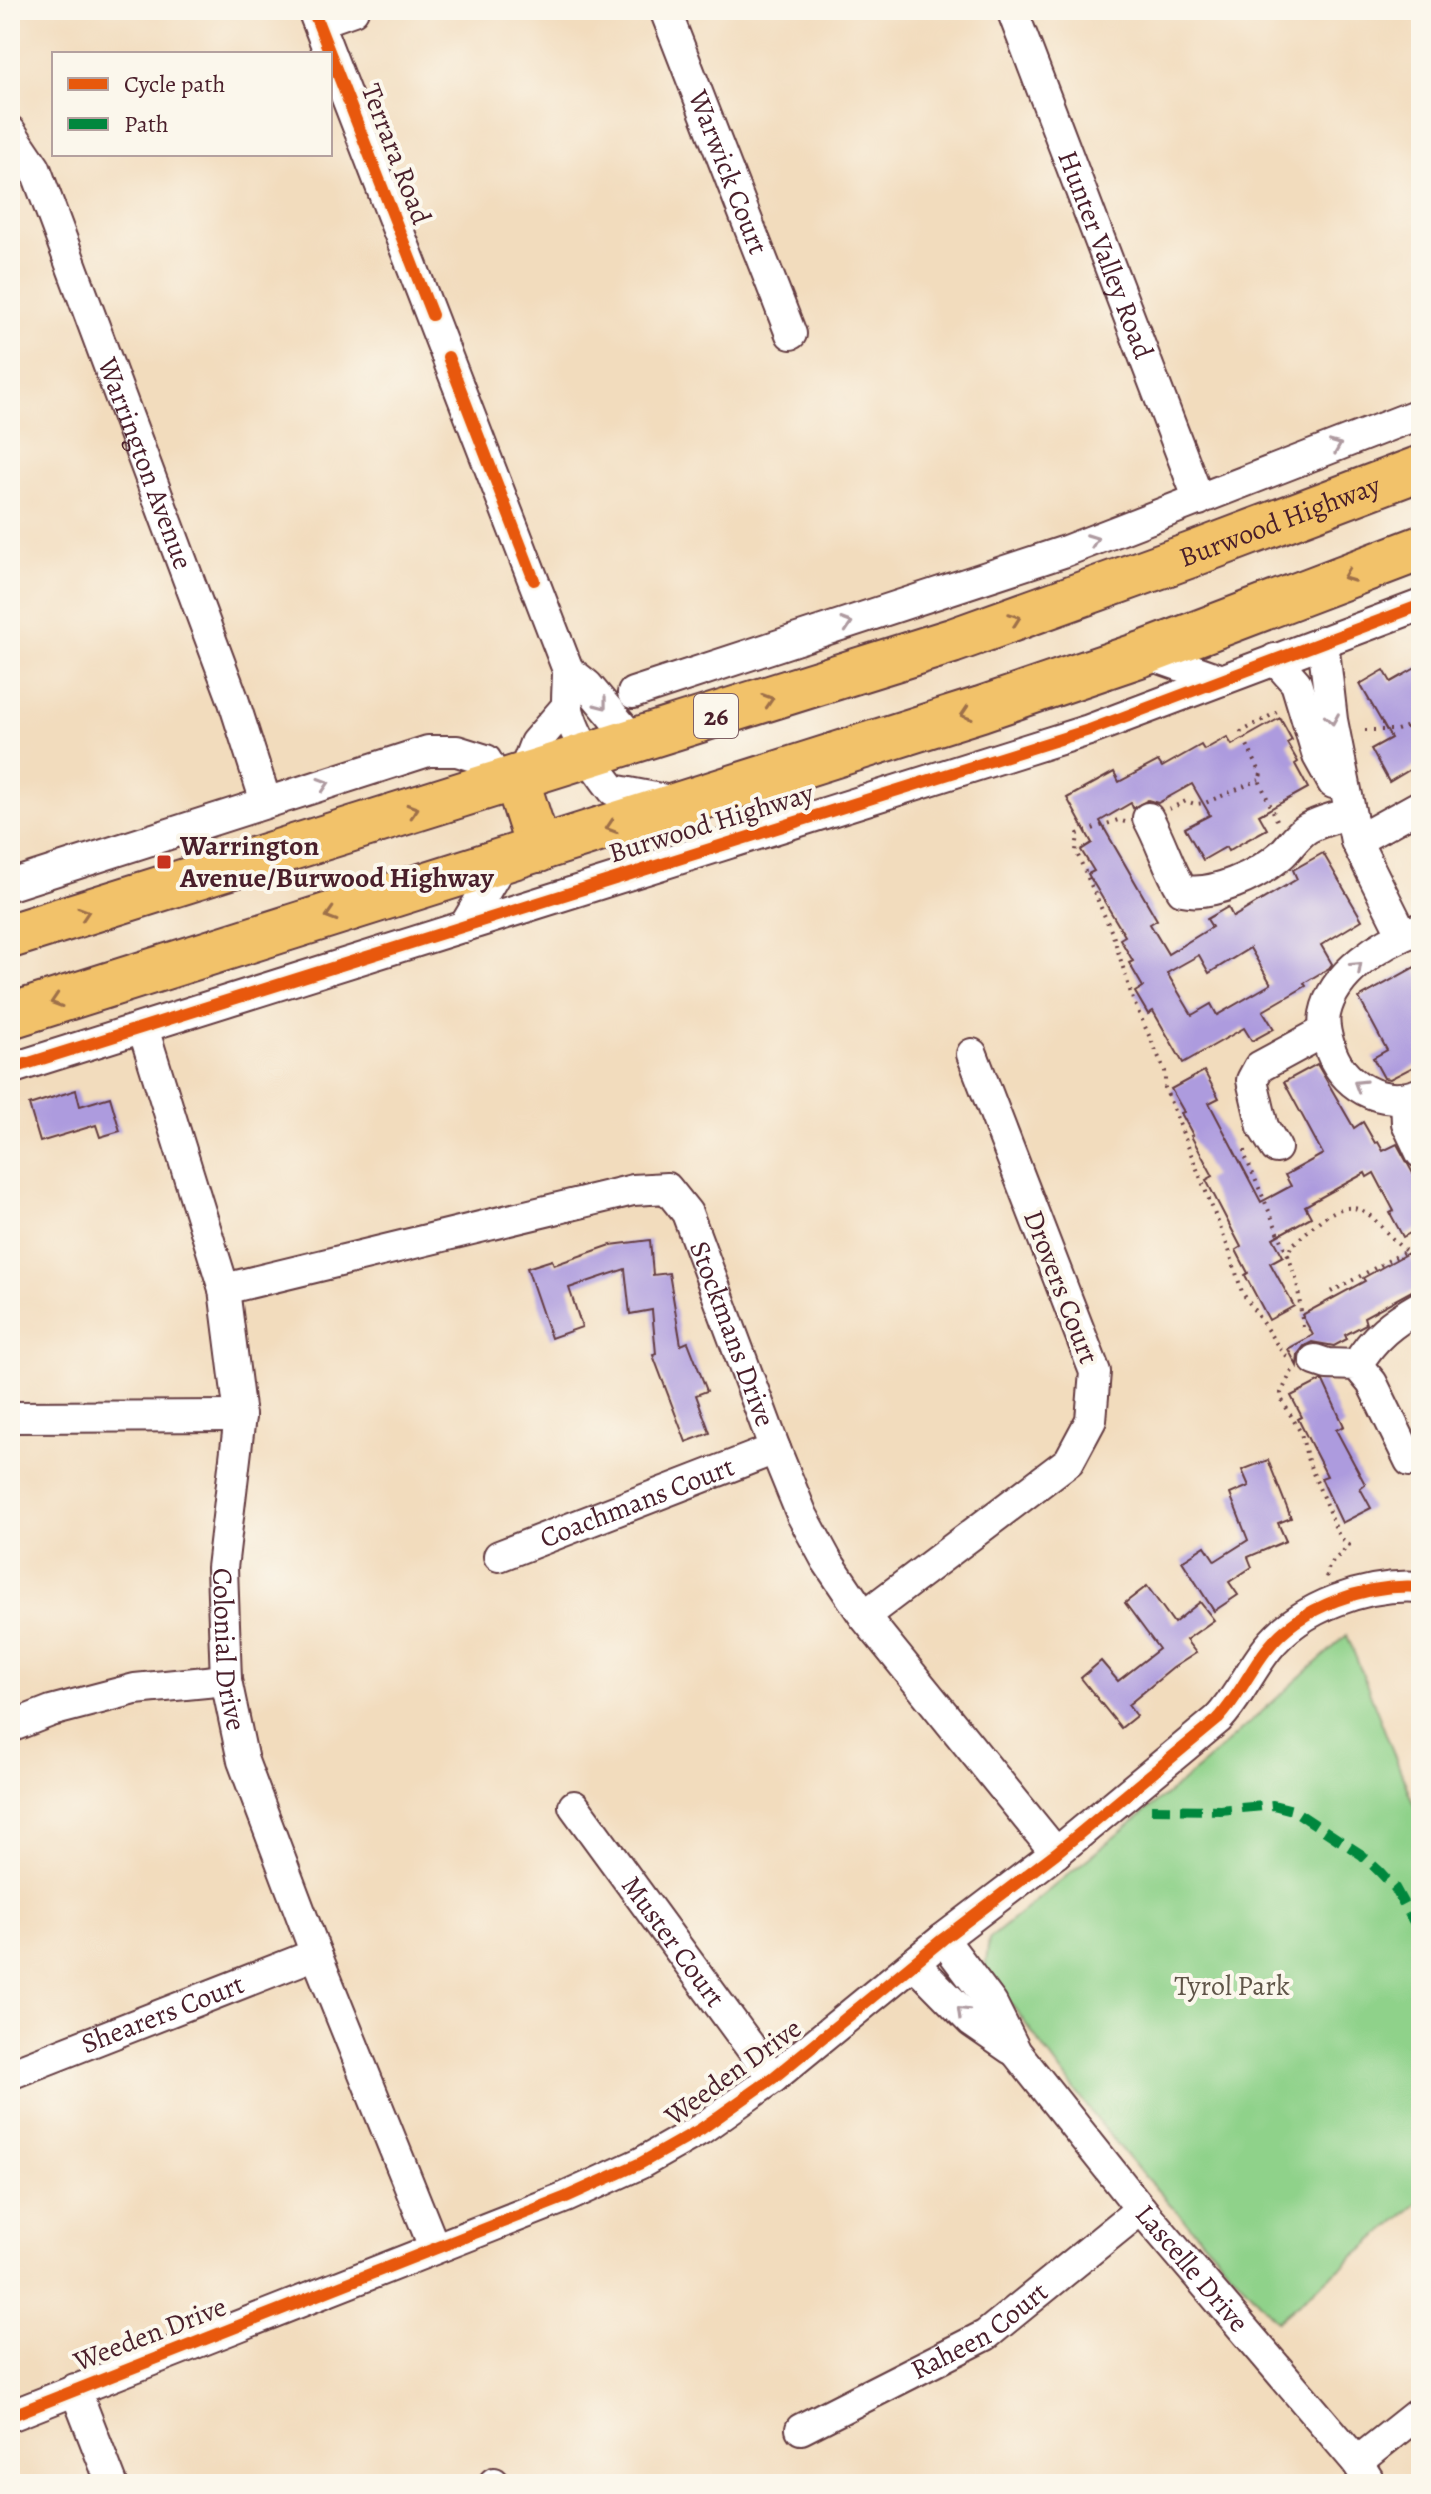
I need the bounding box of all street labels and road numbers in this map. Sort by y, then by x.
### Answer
street label: Terrara Road [352,78,441,231]
street label: Warwick Court [679,84,777,260]
street label: Hunter Valley Road [1048,145,1163,365]
street label: Warrington Avenue [88,351,202,575]
street label: Burwood Highway [1174,466,1386,577]
road number: 26 [694,694,738,738]
street label: Burwood Highway [604,774,819,872]
street label: Drovers Court [1014,1205,1108,1369]
street label: Stockmans Drive [680,1236,784,1432]
street label: Coachmans Court [534,1448,740,1557]
street label: Colonial Drive [203,1567,255,1734]
street label: Muster Court [612,1868,734,2015]
street label: Shearers Court [76,1965,250,2063]
street label: Weeden Drive [656,2009,809,2135]
street label: Lascelle Drive [1126,2196,1257,2341]
street label: Raheen Court [904,2273,1056,2389]
street label: Weeden Drive [67,2288,232,2381]

